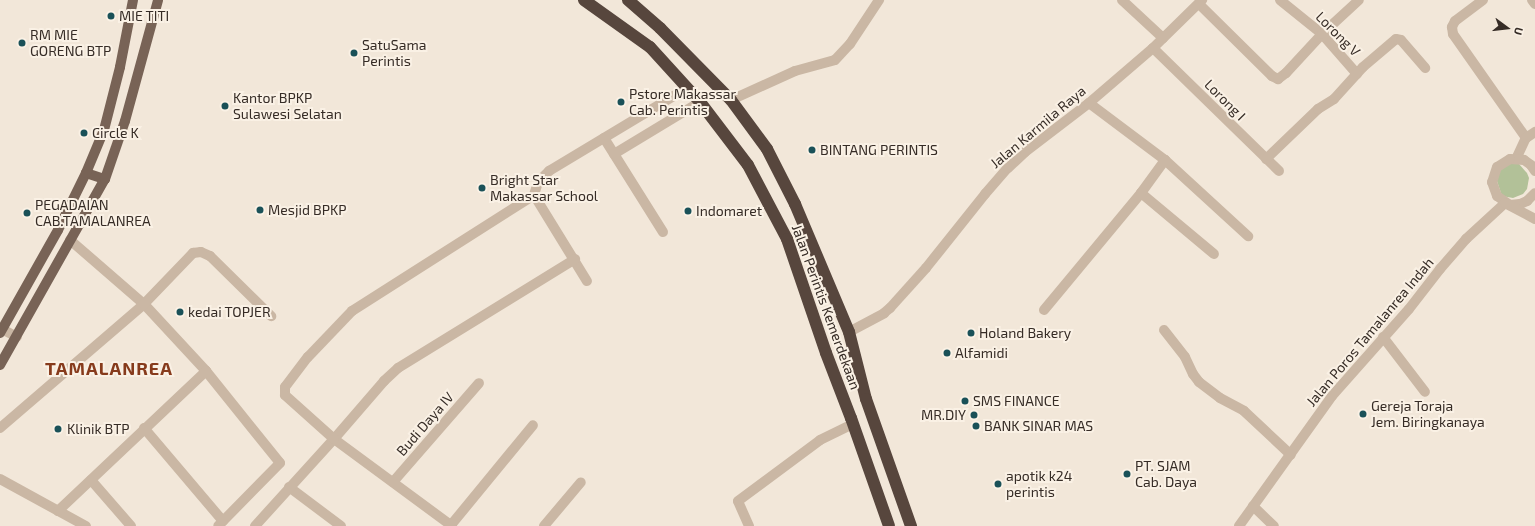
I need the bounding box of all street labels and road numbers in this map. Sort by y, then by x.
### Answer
street label: Lorong V [1312,8,1364,60]
street label: Lorong I [1201,76,1249,124]
street label: Jalan Karmila Raya [987,82,1089,172]
street label: Jalan Perintis Kemerdekaan [788,222,864,392]
street label: Jalan Poros Tamalanrea Indah [1303,254,1437,410]
street label: Budi Daya IV [393,389,457,459]

